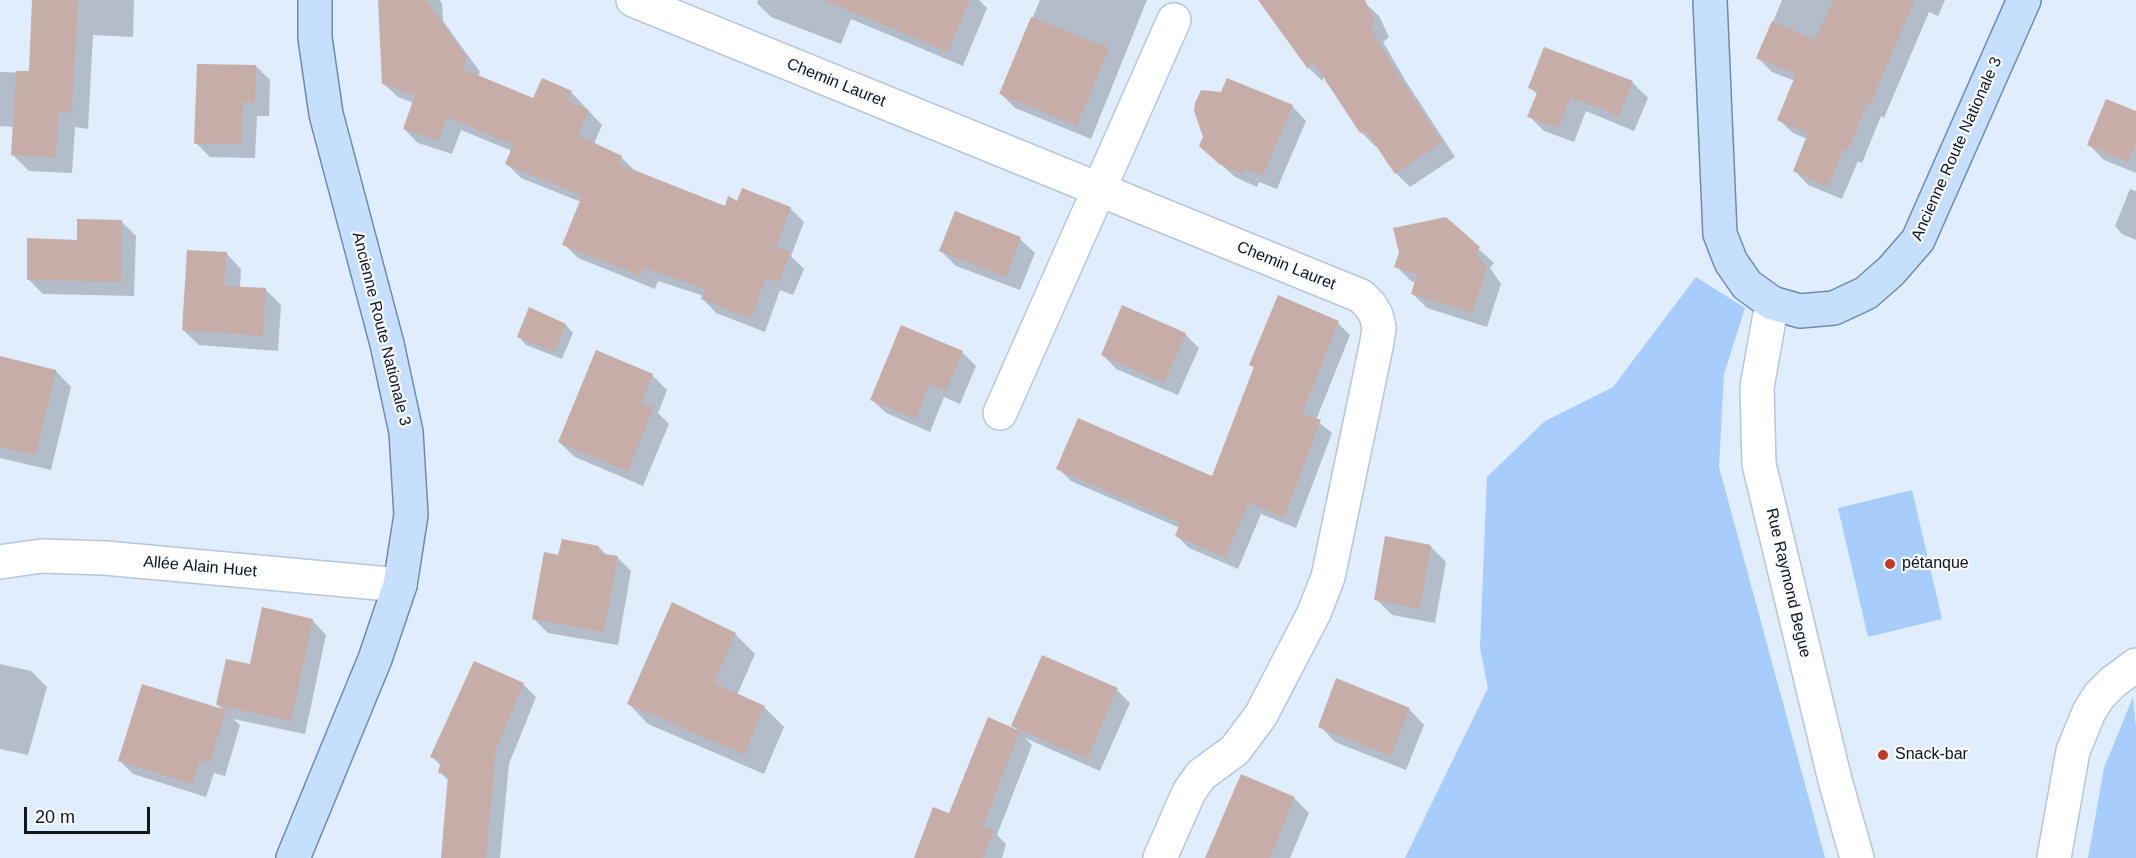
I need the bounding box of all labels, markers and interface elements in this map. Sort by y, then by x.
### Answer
street label: Chemin Lauret [784,54,888,112]
street label: Ancienne Route Nationale 3 [1908,54,2006,244]
street label: Ancienne Route Nationale 3 [348,230,414,428]
street label: Chemin Lauret [1234,237,1338,295]
street label: Rue Raymond Begue [1761,506,1815,660]
street label: Allée Alain Huet [142,552,258,582]
place label: pétanque [1902,554,1969,574]
marker: pétanque [1883,557,1897,571]
place label: Snack-bar [1895,745,1968,765]
marker: Snack-bar [1876,748,1890,762]
scale bar [27,795,153,833]
text: 20 m [35,807,75,827]

